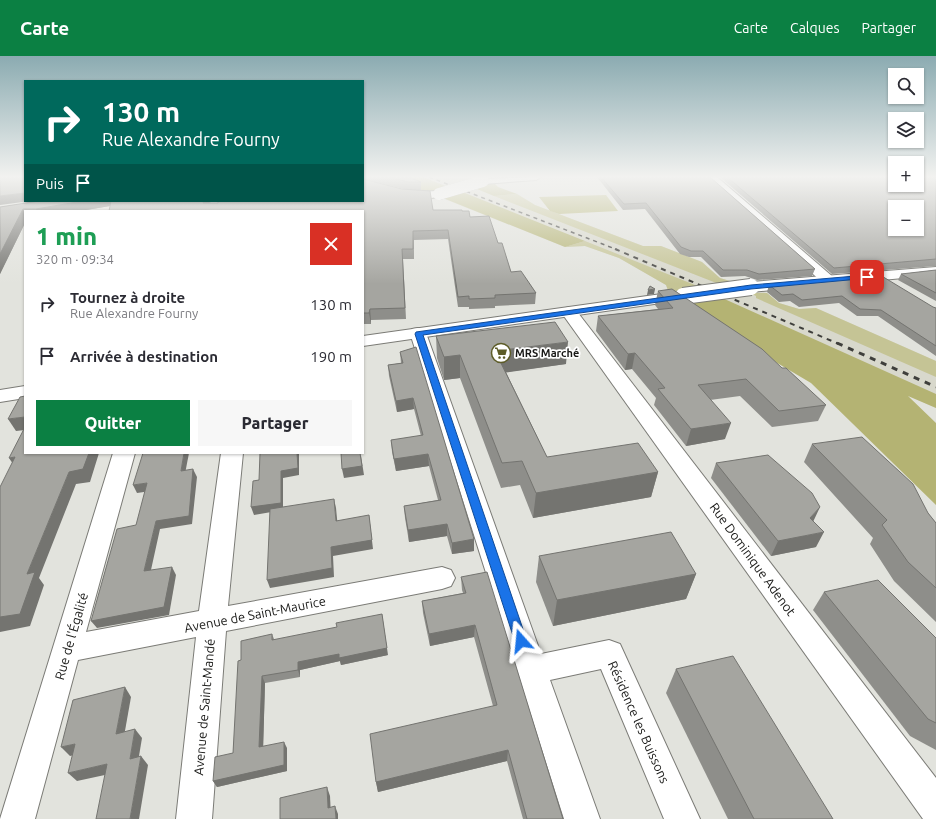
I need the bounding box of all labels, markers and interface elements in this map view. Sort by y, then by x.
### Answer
text: Carte [20,17,69,39]
text: Carte [734,20,768,36]
text: Calques [790,20,839,36]
text: Partager [861,20,916,36]
map controls [888,68,924,236]
button: search [888,68,924,104]
icon: right [36,96,88,148]
text: 130 m [102,96,180,127]
button: layers [888,112,924,148]
text: Rue Alexandre Fourny [102,129,280,149]
button: + [888,156,924,192]
icon: arrive [72,172,94,194]
text: Puis [36,175,64,192]
button: − [888,200,924,236]
text: 1 min [36,223,97,250]
button: close [310,223,352,265]
text: 320 m · 09:34 [36,252,114,266]
pin [850,260,884,294]
icon: arrive [856,266,878,288]
text: Tournez à droite [70,289,185,306]
icon: right [36,293,58,315]
text: 130 m [310,296,352,313]
text: Rue Alexandre Fourny [70,306,198,320]
supermarket icon: MRS Marché [490,342,512,364]
icon: arrive [36,345,58,367]
place label: MRS Marché [515,347,579,359]
text: Arrivée à destination [70,348,218,365]
text: 190 m [310,348,352,365]
button: Quitter [36,400,190,446]
button: Partager [198,400,352,446]
street label: Rue Dominique Adenot [707,500,799,618]
street label: Rue de l'Égalité [51,590,90,681]
street label: Avenue de Saint-Maurice [183,593,327,635]
position arrow [500,620,542,662]
street label: Avenue de Saint-Mandé [191,638,217,776]
street label: Résidence les Buissons [606,659,672,786]

